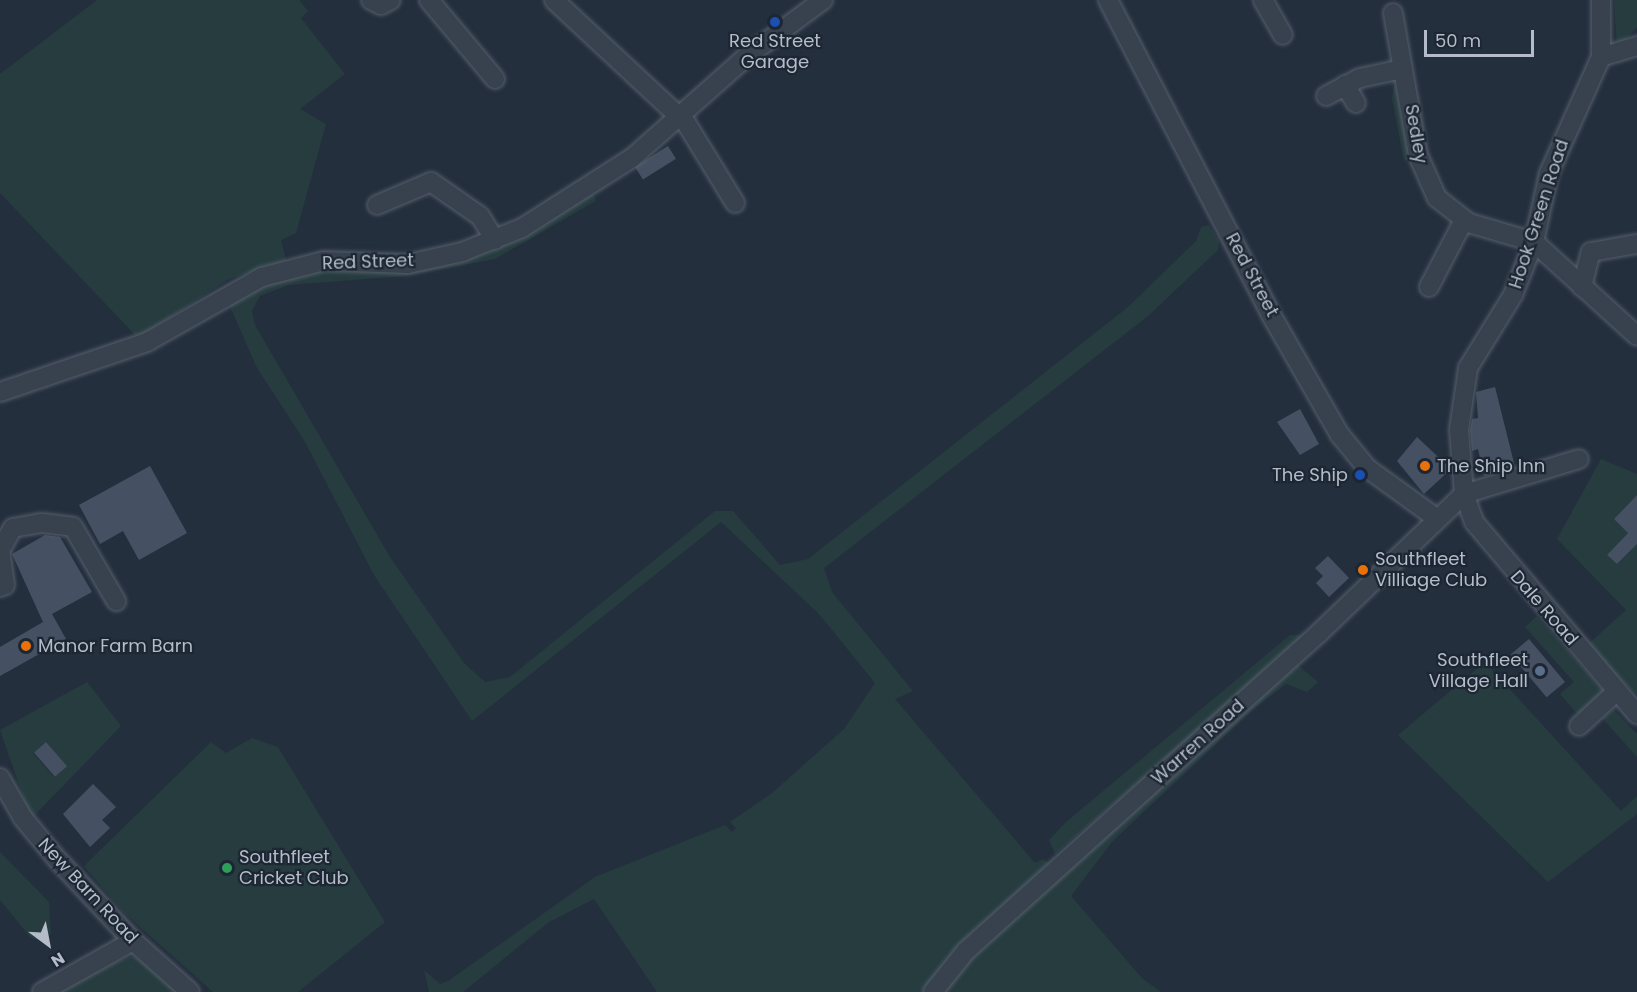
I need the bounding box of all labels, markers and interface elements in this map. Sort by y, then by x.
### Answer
marker: Red Street Garage [768,15,782,29]
scale bar [1427,18,1536,56]
text: 50 m [1435,28,1481,53]
place label: Red Street Garage [729,31,821,74]
street label: Sedley [1400,103,1432,165]
street label: Hook Green Road [1505,137,1573,291]
street label: Red Street [1221,229,1283,321]
street label: Red Street [322,250,414,274]
place label: The Ship Inn [1437,455,1545,477]
marker: The Ship Inn [1418,459,1432,473]
place label: The Ship [1272,464,1348,486]
marker: The Ship [1353,468,1367,482]
place label: Southfleet Villiage Club [1375,549,1487,592]
marker: Southfleet Villiage Club [1356,563,1370,577]
street label: Dale Road [1506,566,1582,650]
place label: Manor Farm Barn [38,635,193,657]
marker: Manor Farm Barn [19,639,33,653]
place label: Southfleet Village Hall [1429,650,1528,692]
marker: Southfleet Village Hall [1533,664,1547,678]
street label: Warren Road [1147,695,1249,789]
street label: New Barn Road [34,834,142,948]
place label: Southfleet Cricket Club [239,847,349,890]
marker: Southfleet Cricket Club [220,861,234,875]
north arrow [18,914,78,974]
text: N [47,947,69,973]

